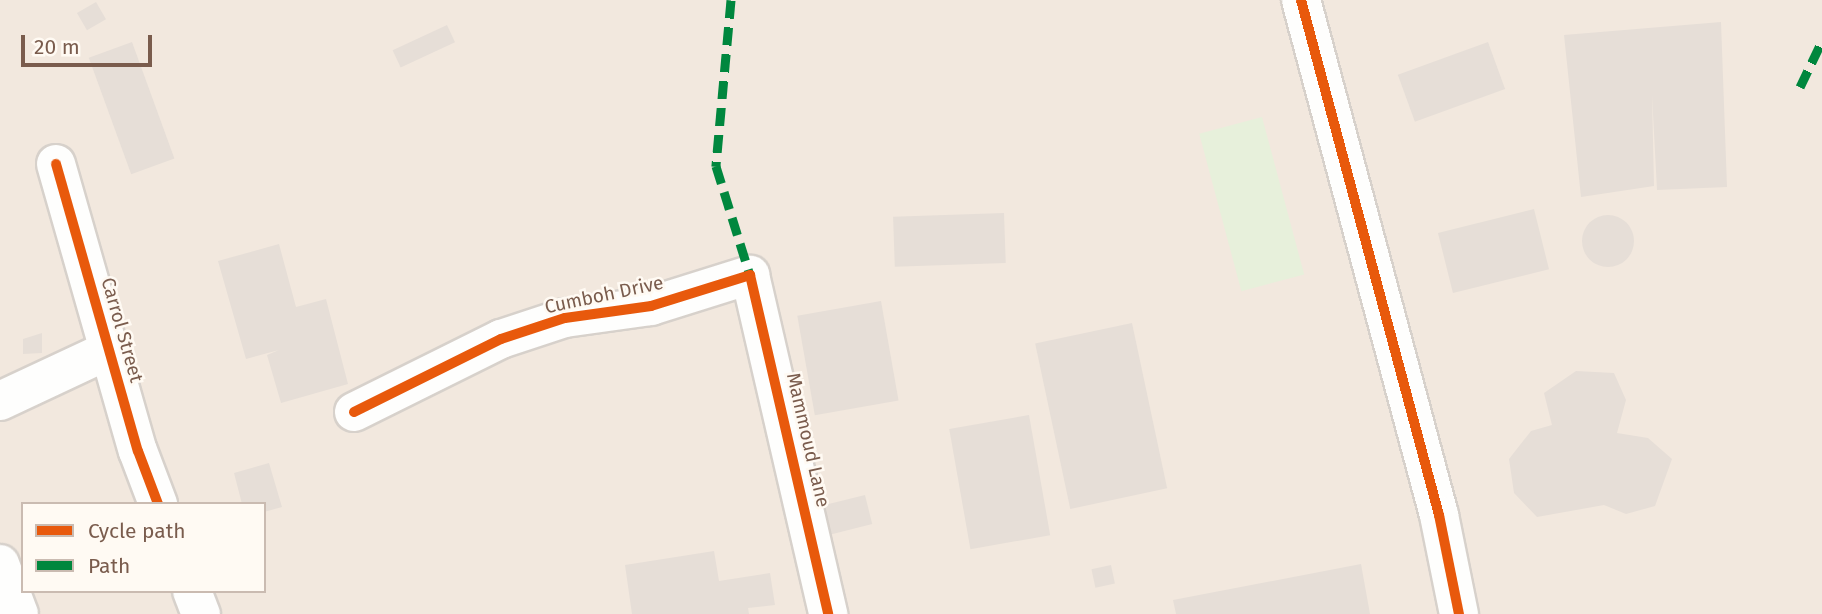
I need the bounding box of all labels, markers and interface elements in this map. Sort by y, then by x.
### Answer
scale bar [24,21,156,65]
text: 20 m [34,34,80,60]
street label: Cumboh Drive [543,271,665,319]
street label: Carrol Street [96,275,148,385]
street label: Mammoud Lane [781,371,835,509]
legend [21,502,266,593]
text: Cycle path [88,518,186,544]
text: Path [88,553,130,579]

